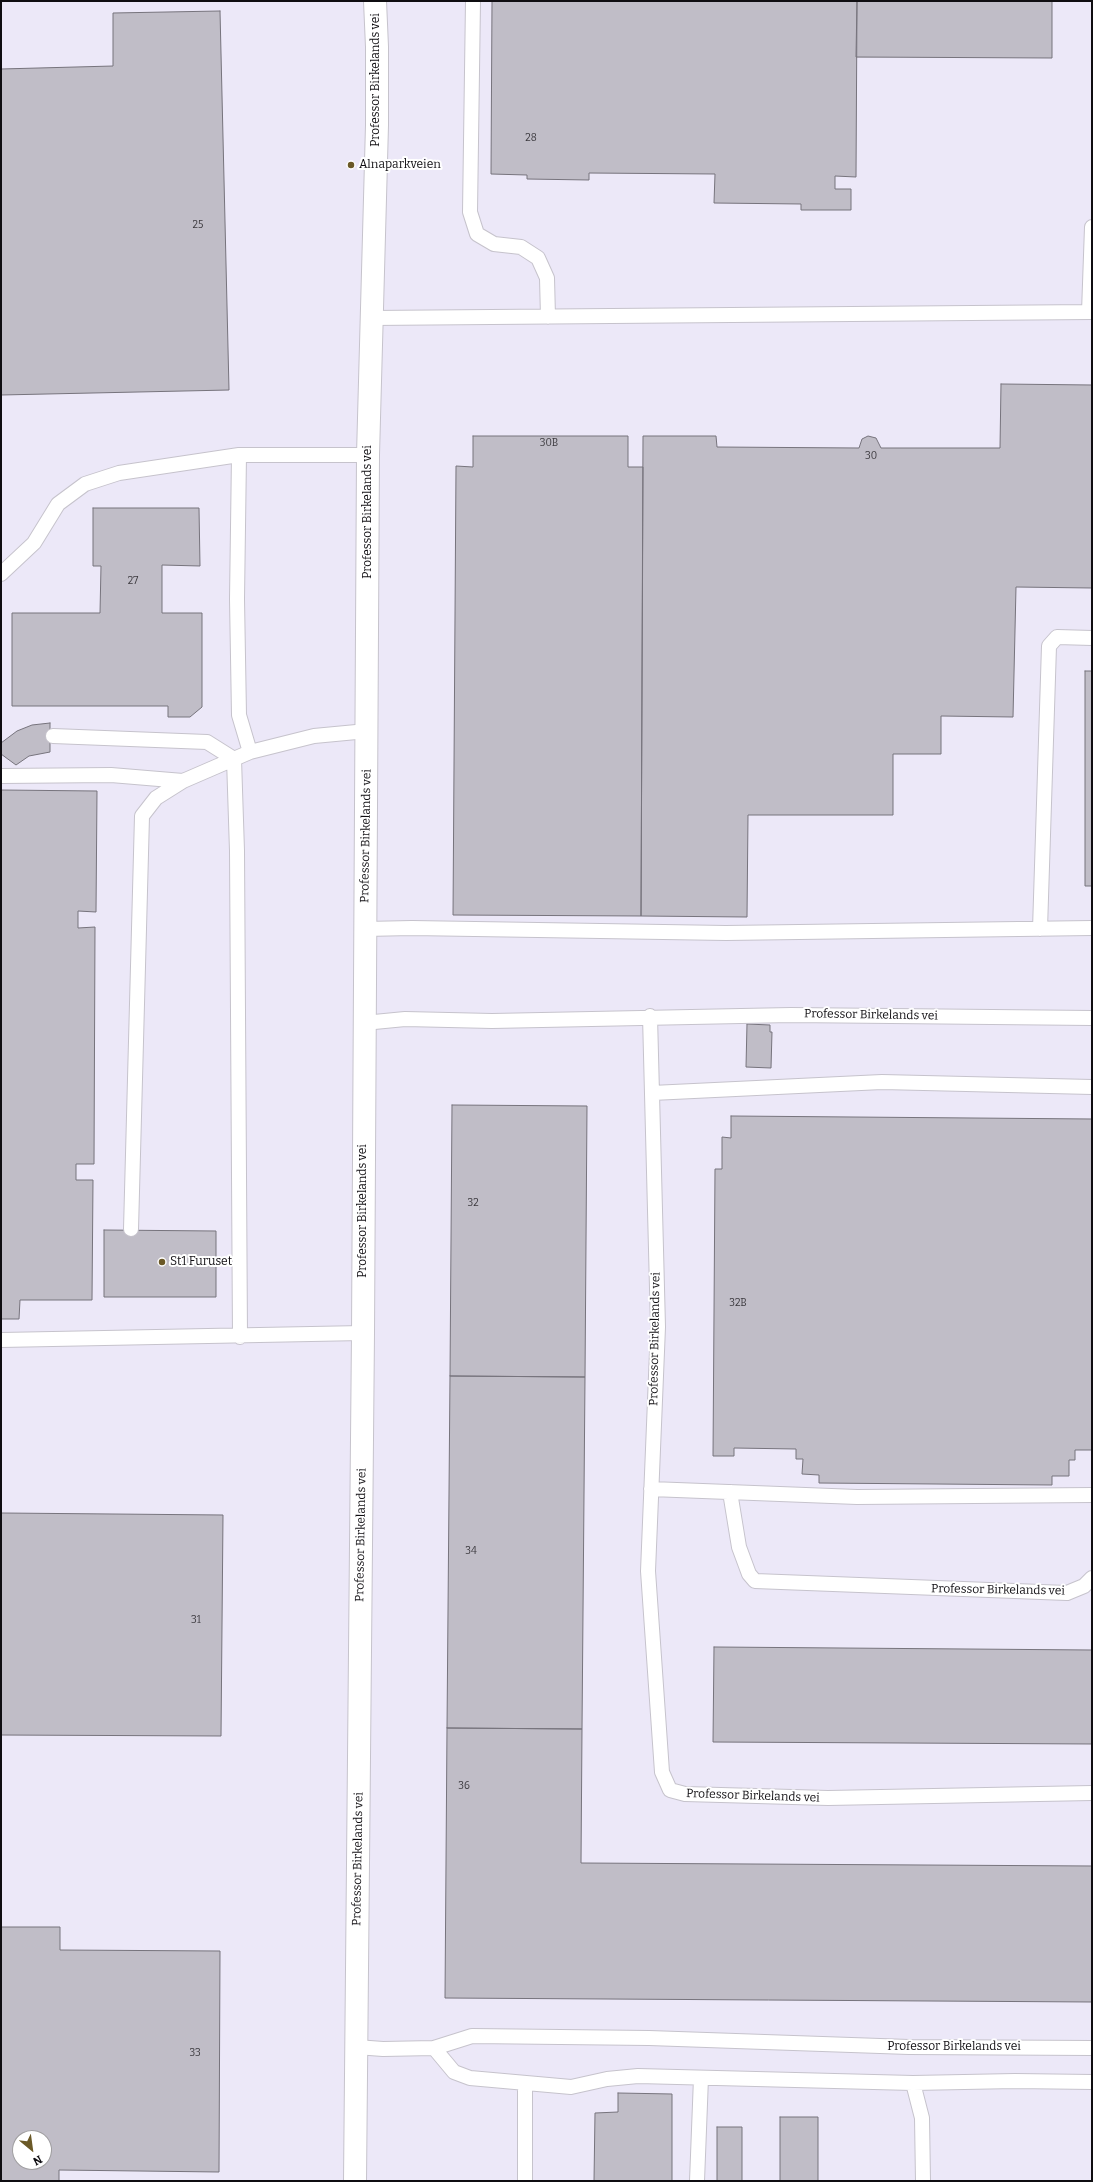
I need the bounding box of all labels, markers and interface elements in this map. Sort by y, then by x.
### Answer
street label: Professor Birkelands vei [369,13,383,147]
house number: 28 [525,132,537,144]
place label: Alnaparkveien [359,158,441,172]
marker: Alnaparkveien [346,160,356,170]
house number: 25 [193,219,203,231]
house number: 30B [540,437,558,449]
street label: Professor Birkelands vei [361,445,375,579]
house number: 30 [865,450,877,462]
house number: 27 [128,575,138,587]
street label: Professor Birkelands vei [358,769,374,903]
street label: Professor Birkelands vei [804,1007,938,1023]
street label: Professor Birkelands vei [356,1144,370,1278]
house number: 32 [467,1197,479,1209]
place label: St1 Furuset [170,1255,232,1269]
marker: St1 Furuset [157,1257,167,1267]
street label: Professor Birkelands vei [647,1272,663,1406]
house number: 32B [729,1297,747,1309]
street label: Professor Birkelands vei [353,1468,369,1602]
house number: 34 [465,1545,477,1557]
street label: Professor Birkelands vei [931,1582,1065,1598]
house number: 31 [191,1614,201,1626]
house number: 36 [458,1780,470,1792]
street label: Professor Birkelands vei [686,1786,820,1806]
street label: Professor Birkelands vei [350,1792,366,1926]
street label: Professor Birkelands vei [887,2040,1021,2054]
house number: 33 [189,2047,201,2059]
north arrow [12,2130,52,2170]
text: N [31,2152,44,2168]

